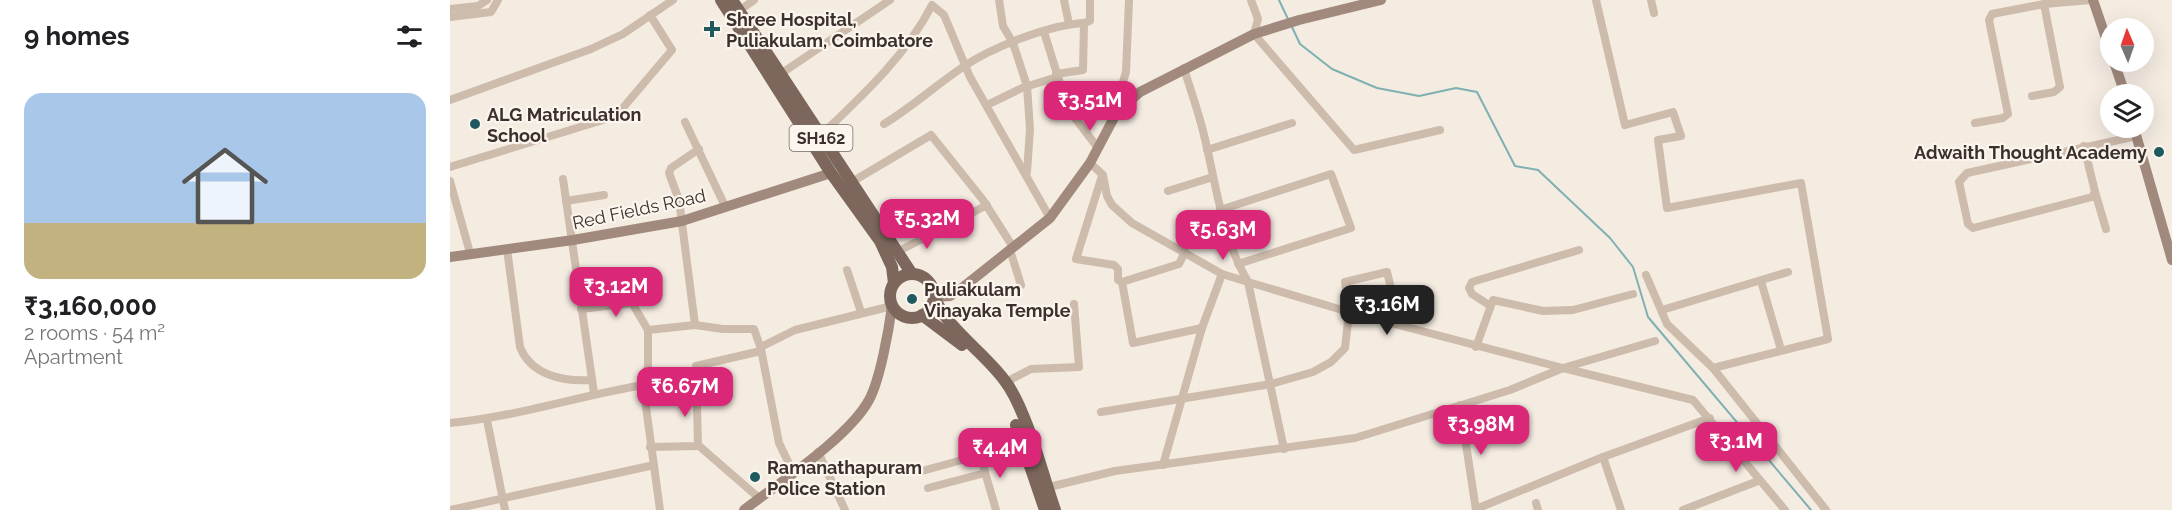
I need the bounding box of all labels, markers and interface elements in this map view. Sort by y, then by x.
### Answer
place label: Shree Hospital, Puliakulam, Coimbatore [726,9,933,51]
north arrow [2100,18,2154,72]
map controls [2100,18,2154,138]
icon: filters [393,20,426,53]
marker: Shree Hospital, Puliakulam, Coimbatore [703,20,721,38]
text: 9 homes [24,21,130,51]
pin: ₹3.51M [1041,81,1139,132]
button: layers [2100,84,2154,138]
text: ₹3.51M [1058,88,1122,112]
place label: ALG Matriculation School [487,104,641,146]
marker: ALG Matriculation School [468,117,482,131]
road number: SH162 [790,125,853,151]
icon: home [171,132,279,240]
place label: Adwaith Thought Academy [1914,142,2147,163]
marker: Adwaith Thought Academy [2152,145,2166,159]
street label: Red Fields Road [571,185,707,233]
pin: ₹5.32M [878,199,976,250]
text: ₹5.32M [894,206,960,230]
pin: ₹5.63M [1174,210,1272,261]
text: ₹5.63M [1190,217,1256,241]
pin: ₹3.12M [567,267,665,318]
text: ₹3.12M [584,274,648,298]
place label: Puliakulam Vinayaka Temple [924,279,1071,321]
pin: ₹3.16M [1338,285,1436,336]
text: ₹3,160,000 [24,291,157,321]
marker: Puliakulam Vinayaka Temple [905,292,919,306]
text: ₹3.16M [1354,292,1420,316]
text: 2 rooms · 54 m² [24,321,165,345]
text: Apartment [24,345,123,369]
pin: ₹6.67M [636,367,734,418]
text: ₹6.67M [651,374,719,398]
pin: ₹3.98M [1432,405,1530,456]
text: ₹3.98M [1447,412,1515,436]
pin: ₹3.1M [1694,422,1778,473]
pin: ₹4.4M [958,428,1042,479]
text: ₹3.1M [1709,429,1763,453]
text: ₹4.4M [972,435,1028,459]
place label: Ramanathapuram Police Station [767,457,922,499]
marker: Ramanathapuram Police Station [748,470,762,484]

